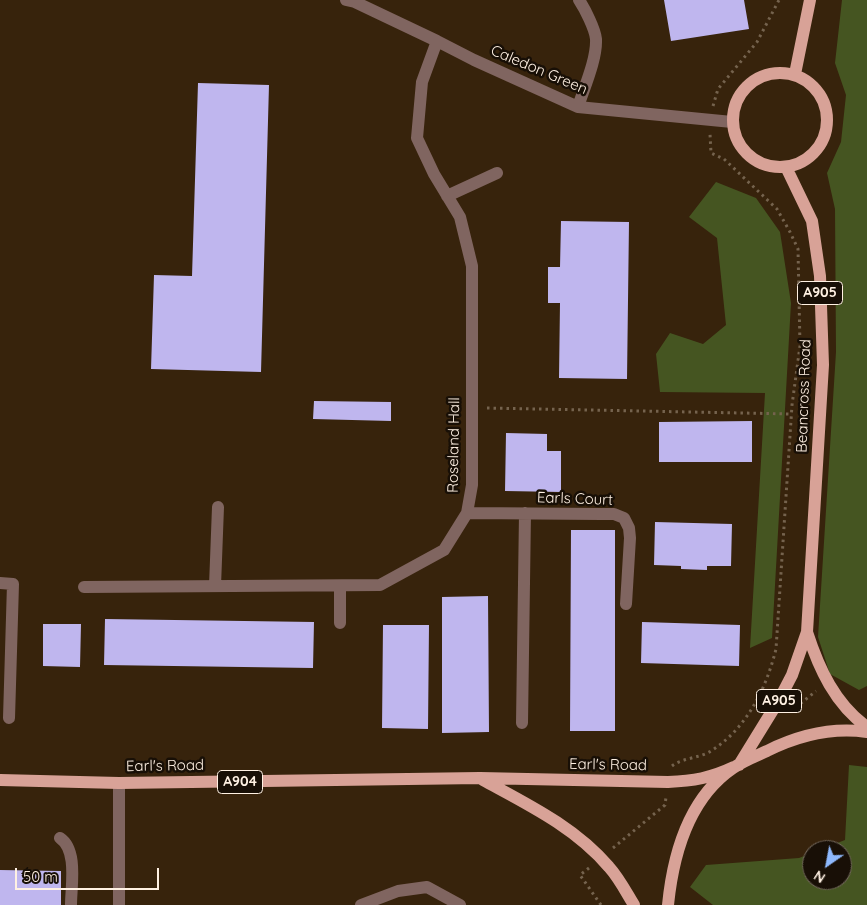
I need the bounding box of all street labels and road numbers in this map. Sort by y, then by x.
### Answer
street label: Caledon Green [488,42,590,98]
road number: A905 [798,282,842,304]
street label: Beancross Road [793,339,815,453]
street label: Roseland Hall [444,397,464,493]
street label: Earls Court [537,489,613,509]
road number: A905 [756,689,802,712]
street label: Earl's Road [569,755,647,775]
street label: Earl's Road [126,756,204,776]
road number: A904 [218,770,262,794]

